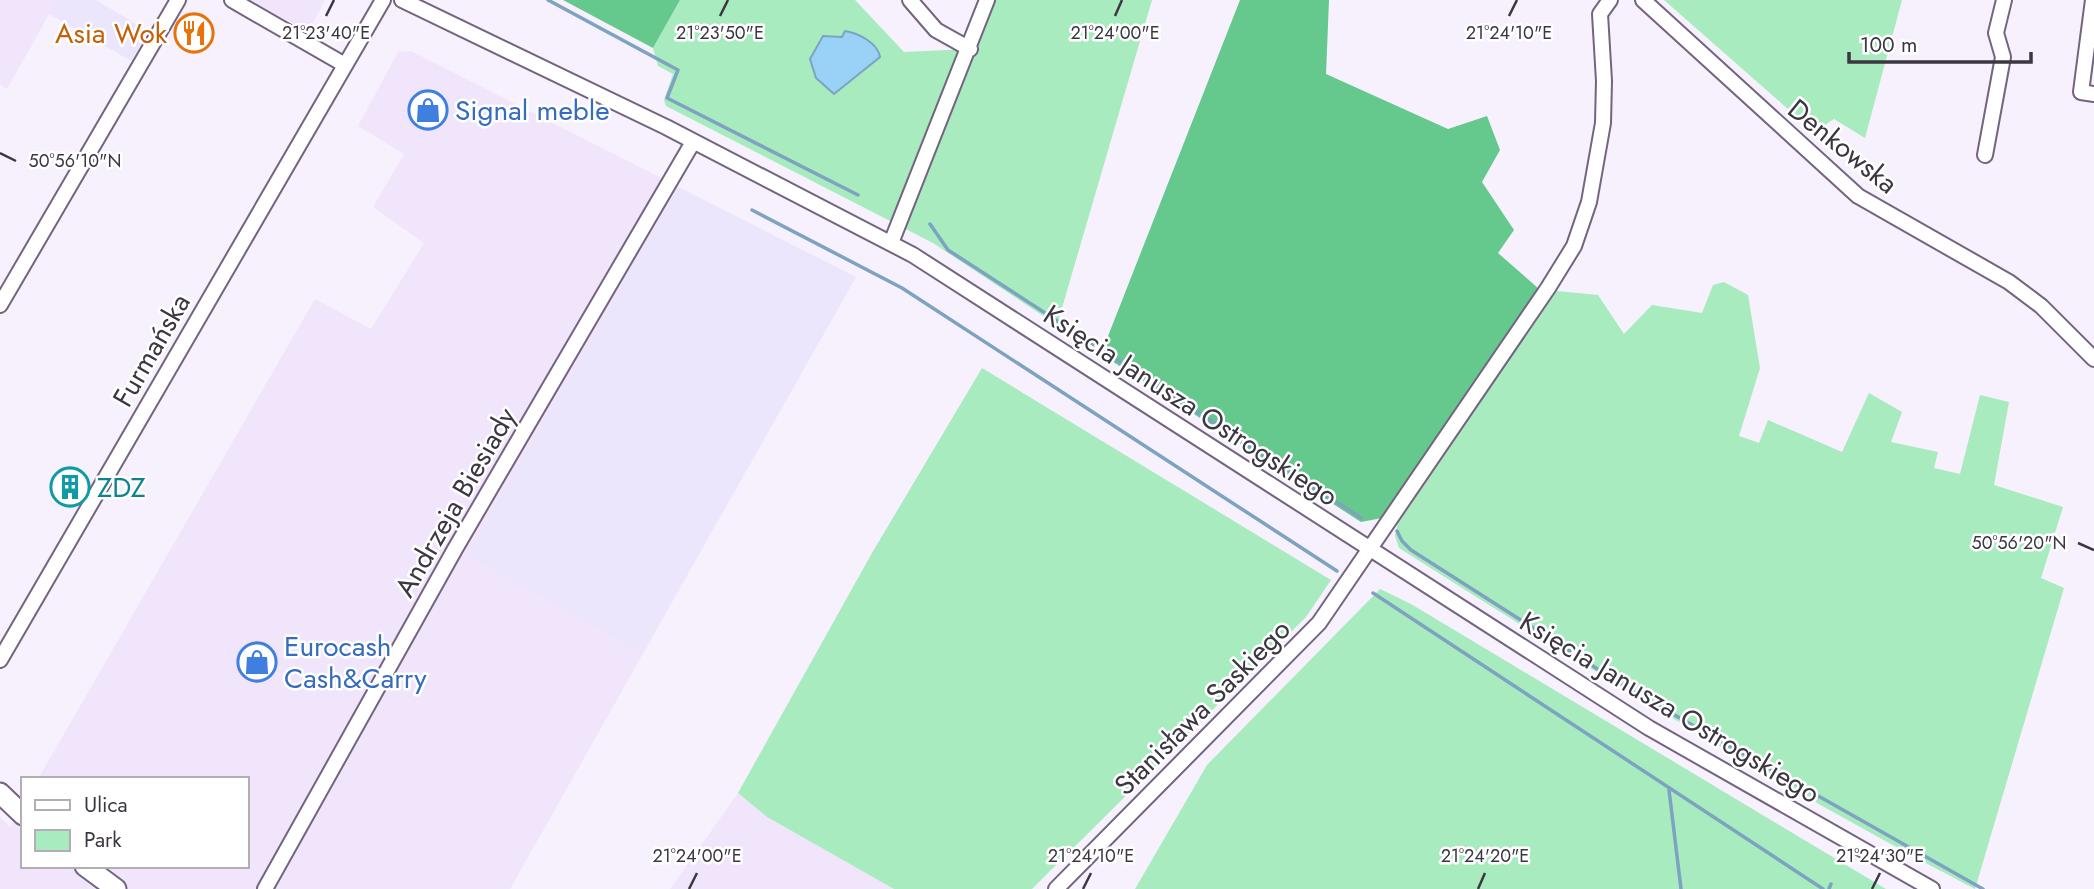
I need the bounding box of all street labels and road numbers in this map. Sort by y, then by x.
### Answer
street label: Denkowska [1779,89,1907,204]
street label: Furmańska [102,286,200,415]
street label: Księcia Janusza Ostrogskiego [1035,295,1346,516]
street label: Andrzeja Biesiady [384,399,527,605]
street label: Księcia Janusza Ostrogskiego [1512,601,1828,814]
street label: Stanisława Saskiego [1105,610,1300,805]

